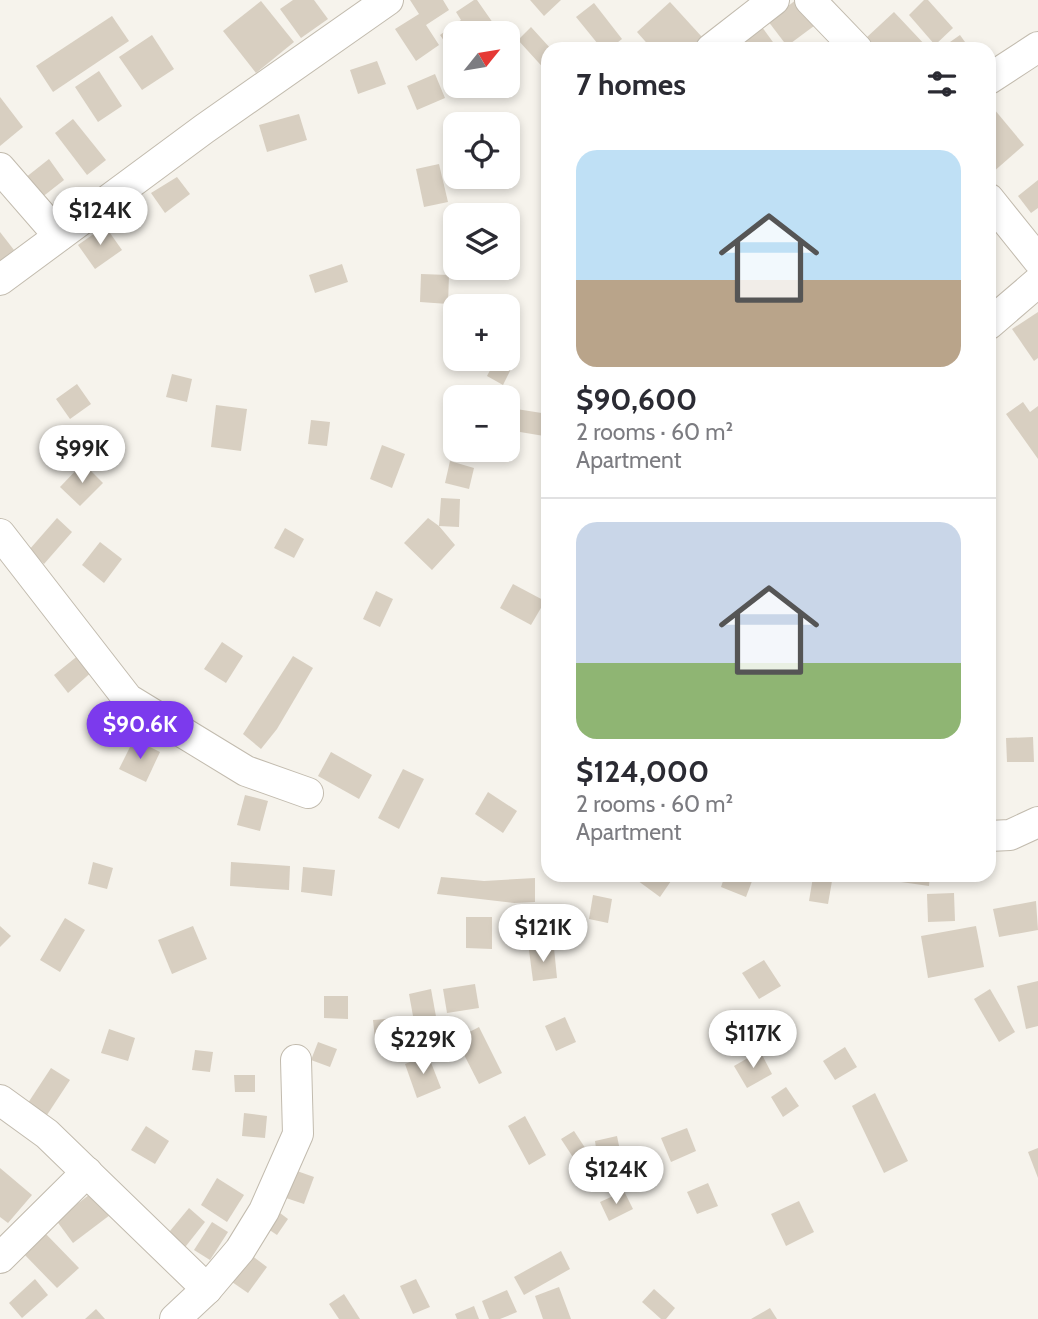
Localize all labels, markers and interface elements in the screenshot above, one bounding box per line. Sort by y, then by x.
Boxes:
north arrow [443,21,520,98]
map controls [443,21,520,462]
icon: filters [923,65,961,103]
text: 7 homes [576,66,686,103]
button: locate [443,112,520,189]
pin: $124K [51,188,149,247]
icon: home [706,195,832,321]
text: $124K [69,196,131,224]
button: layers [443,203,520,280]
button: + [443,294,520,371]
text: $90,600 [576,381,697,418]
button: − [443,385,520,462]
text: 2 rooms · 60 m² [576,418,733,446]
pin: $99K [41,426,123,485]
text: $99K [55,434,109,462]
text: Apartment [576,446,681,474]
icon: home [706,567,832,693]
pin: $90.6K [83,702,197,761]
text: $90.6K [103,710,177,738]
text: $124,000 [576,753,709,790]
text: 2 rooms · 60 m² [576,790,733,818]
text: Apartment [576,818,681,846]
pin: $121K [494,904,592,964]
text: $121K [515,913,571,941]
pin: $117K [704,1010,802,1070]
pin: $229K [374,1016,472,1076]
text: $117K [725,1019,781,1047]
text: $229K [390,1025,456,1053]
pin: $124K [567,1146,665,1206]
text: $124K [585,1155,647,1183]

